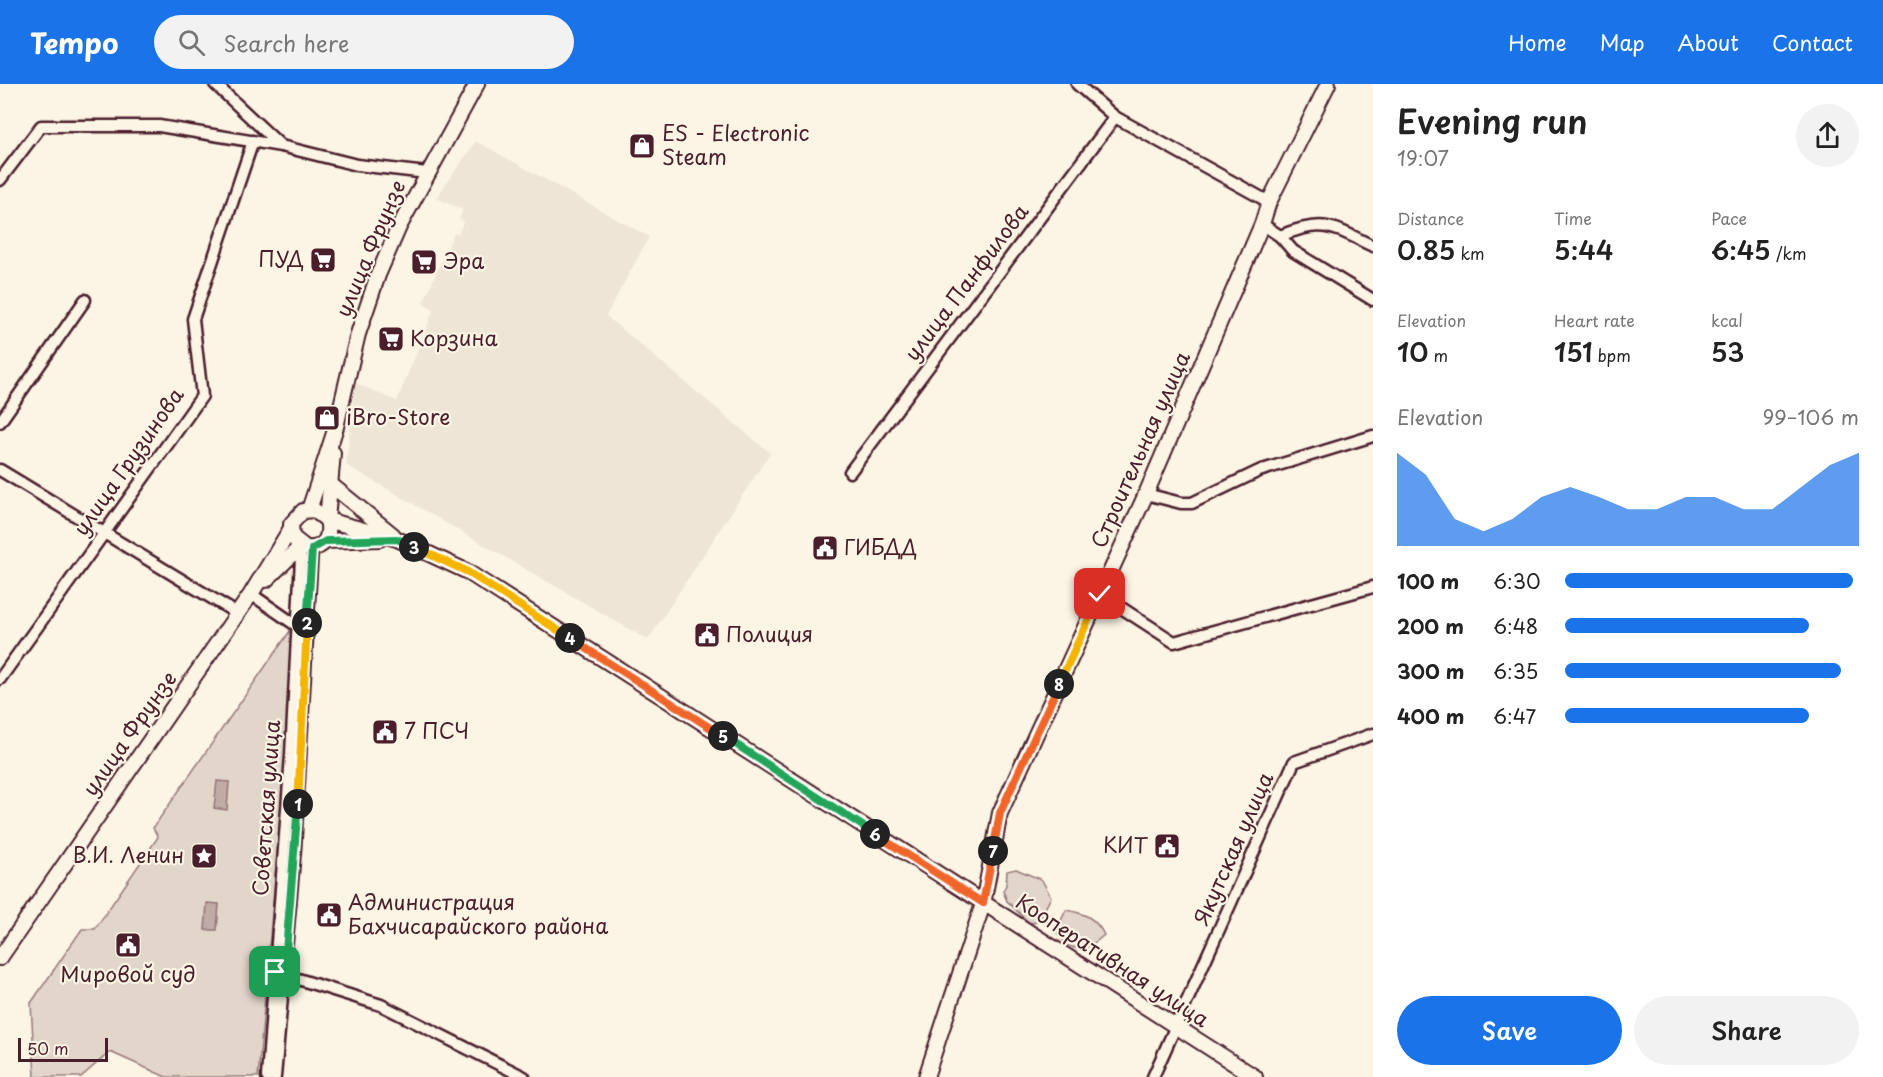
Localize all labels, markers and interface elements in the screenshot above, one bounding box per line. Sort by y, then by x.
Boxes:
search box [154,15,574,69]
text: Tempo [30,21,118,64]
icon: search [175,26,208,59]
text: Search here [223,26,349,59]
text: Home [1508,26,1567,58]
text: Map [1600,26,1645,58]
text: About [1678,26,1739,58]
text: Contact [1772,26,1853,58]
text: Evening run [1397,95,1588,145]
button: share [1796,104,1859,167]
place label: ES - Electronic Steam [662,116,810,172]
shop icon: ES - Electronic Steam [627,131,657,161]
text: 19:07 [1397,143,1449,173]
street label: улица Фрунзе [326,175,412,322]
street label: улица Панфилова [896,197,1035,367]
text: Distance [1397,206,1464,230]
text: Time [1554,206,1592,230]
text: Pace [1711,206,1747,230]
text: 0.85 [1397,230,1455,269]
text: 5:44 [1554,230,1613,269]
text: 6:45 [1711,230,1771,269]
text: km [1455,241,1485,265]
text: /km [1771,241,1807,265]
place label: ПУД [258,242,304,274]
place label: Эра [443,244,484,276]
supermarket icon: ПУД [308,245,338,275]
supermarket icon: Эра [409,247,439,277]
text: Elevation [1397,308,1466,332]
text: Heart rate [1554,308,1635,332]
text: kcal [1711,308,1743,332]
place label: Корзина [410,321,498,353]
supermarket icon: Корзина [376,324,406,354]
text: 10 [1397,332,1428,371]
text: 151 [1554,332,1592,371]
text: 53 [1711,332,1744,371]
text: m [1428,343,1448,367]
text: bpm [1592,343,1631,367]
street label: Строительная улица [1081,345,1197,553]
street label: улица Грузинова [64,380,190,541]
place label: iBro-Store [346,400,450,432]
text: Elevation [1397,402,1483,432]
text: 99–106 m [1762,402,1859,432]
shop icon: iBro-Store [312,403,342,433]
place label: ГИБДД [844,530,917,562]
pin: 3 [399,532,429,562]
public building icon: ГИБДД [810,533,840,563]
text: 3 [409,535,419,559]
text: 100 m [1397,566,1459,596]
text: 6:30 [1493,566,1541,596]
pin [1074,568,1125,619]
icon: check [1083,577,1116,610]
pin: 2 [292,608,322,638]
text: 2 [301,611,313,635]
text: 200 m [1397,611,1464,641]
text: 6:48 [1493,611,1538,641]
place label: Полиция [726,617,813,649]
public building icon: Полиция [692,620,722,650]
pin: 4 [555,623,585,653]
text: 4 [565,626,575,650]
text: 300 m [1397,656,1465,686]
text: 6:35 [1493,656,1538,686]
street label: улица Фрунзе [73,664,183,802]
pin: 8 [1044,669,1074,699]
text: 8 [1054,672,1064,696]
text: 400 m [1397,701,1465,731]
text: 6:47 [1493,701,1536,731]
place label: 7 ПСЧ [404,714,469,746]
public building icon: 7 ПСЧ [370,717,400,747]
street label: Советская улица [243,718,287,897]
pin: 5 [708,721,738,751]
text: 5 [718,724,728,748]
street label: Якутская улица [1184,766,1281,930]
pin: 1 [283,789,313,819]
text: 1 [294,792,302,816]
pin: 6 [860,819,890,849]
text: 6 [869,822,881,846]
place label: КИТ [1103,828,1149,860]
public building icon: КИТ [1152,831,1182,861]
pin: 7 [978,836,1008,866]
place label: В.И. Ленин [73,838,184,870]
text: 7 [988,839,998,863]
place icon: В.И. Ленин [189,841,219,871]
place label: Администрация Бахчисарайского района [348,885,608,941]
street label: Кооперативная улица [1010,885,1217,1034]
public building icon: Администрация Бахчисарайского района [314,900,344,930]
public building icon: Мировой суд [113,930,143,960]
pin [249,946,300,997]
icon: arrive [258,955,291,988]
place label: Мировой суд [60,957,196,989]
button: Save [1397,996,1622,1065]
button: Share [1634,996,1859,1065]
scale bar [18,1035,108,1062]
text: 50 m [27,1036,68,1060]

